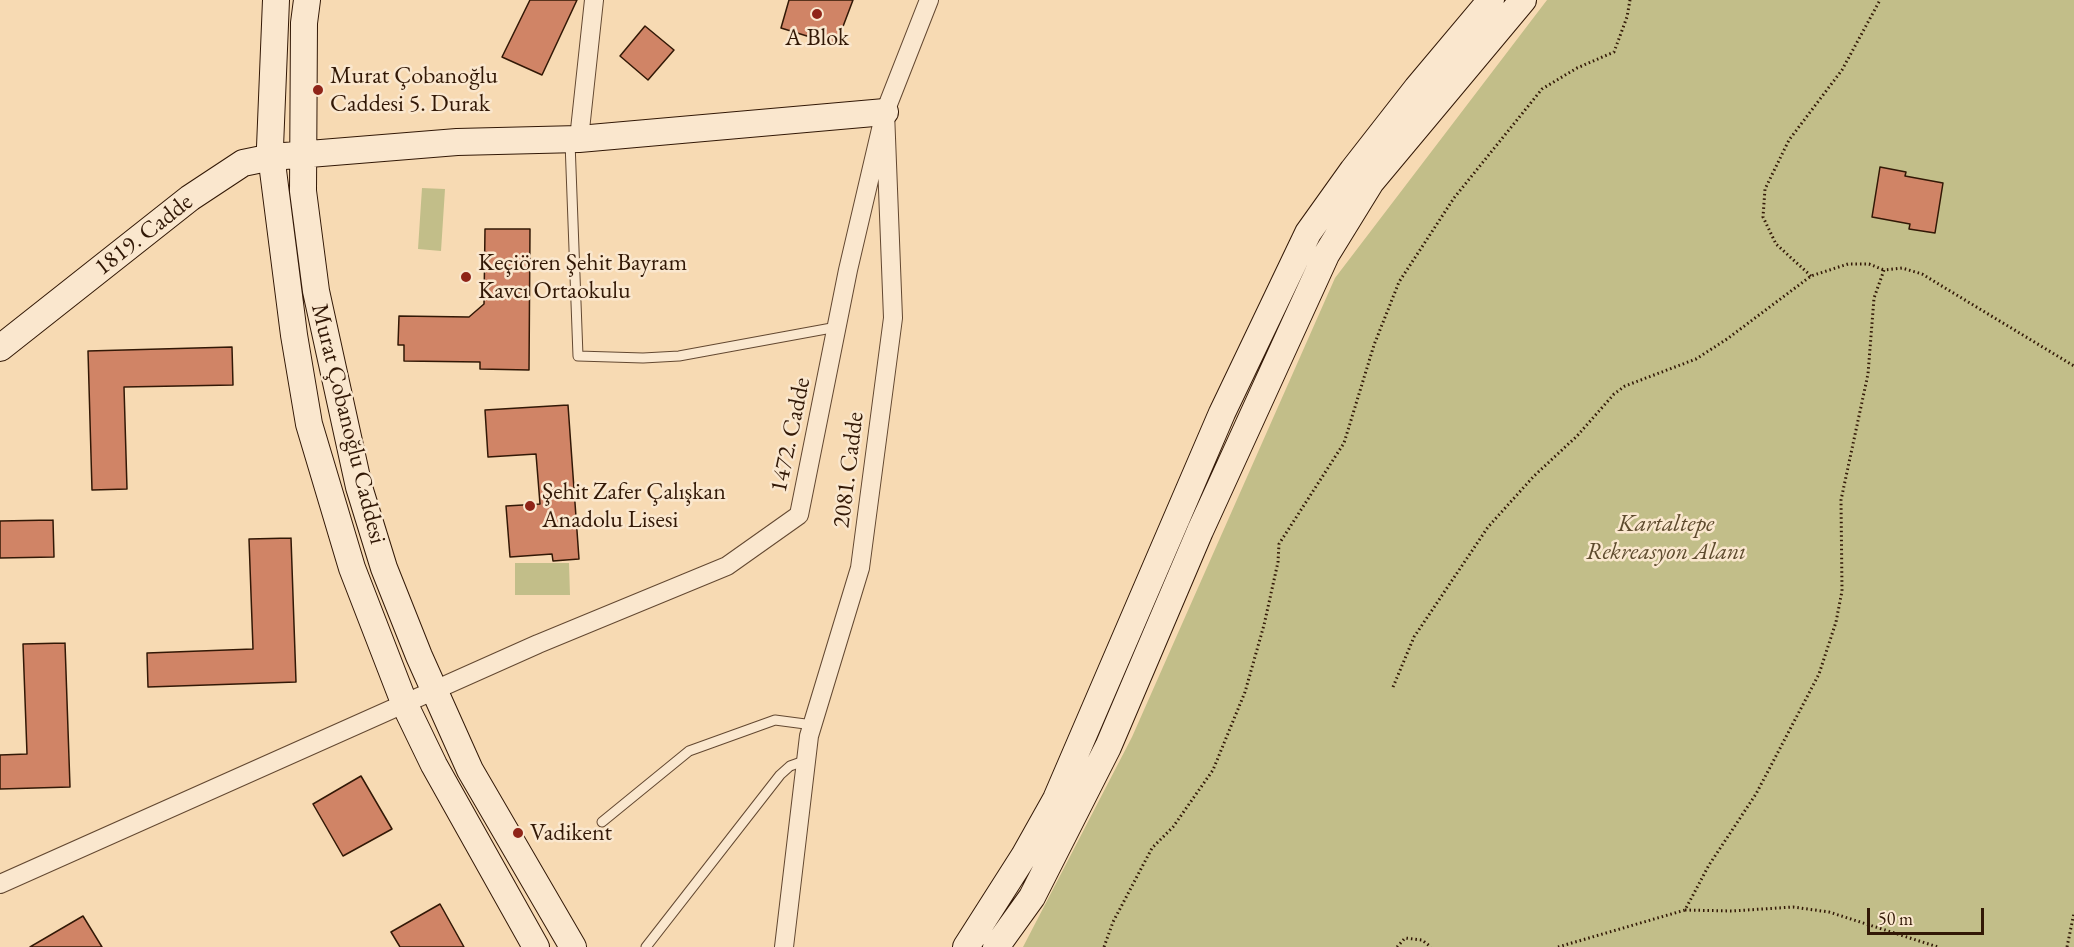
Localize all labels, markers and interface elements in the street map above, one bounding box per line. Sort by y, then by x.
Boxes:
marker: A Blok [810,7,824,21]
place label: A Blok [785,24,849,52]
place label: Murat Çobanoğlu Caddesi 5. Durak [330,62,498,118]
marker: Murat Çobanoğlu Caddesi 5. Durak [311,83,325,97]
street label: 1819. Cadde [89,188,199,282]
place label: Keçiören Şehit Bayram Kavcı Ortaokulu [478,249,687,305]
marker: Keçiören Şehit Bayram Kavcı Ortaokulu [459,270,473,284]
street label: Murat Çobanoğlu Caddesi [304,301,392,547]
street label: 1472. Cadde [765,375,817,495]
street label: 2081. Cadde [828,410,870,530]
place label: Şehit Zafer Çalışkan Anadolu Lisesi [542,478,726,534]
marker: Şehit Zafer Çalışkan Anadolu Lisesi [523,499,537,513]
park label: Kartaltepe Rekreasyon Alanı [1586,510,1746,566]
place label: Vadikent [530,819,612,847]
marker: Vadikent [511,826,525,840]
scale bar [1870,896,1987,934]
text: 50 m [1878,907,1913,930]

